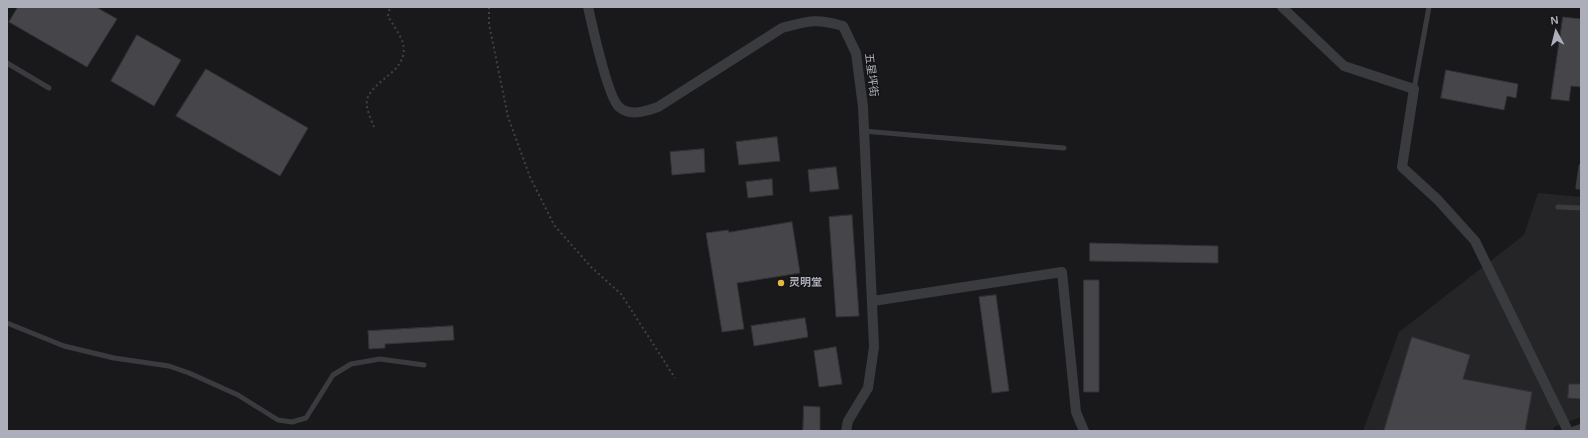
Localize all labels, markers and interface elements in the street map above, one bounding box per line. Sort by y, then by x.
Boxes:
north arrow [1536,12,1576,52]
text: N [1550,14,1559,27]
street label: 五星坪街 [862,52,880,98]
place label: 灵明堂 [789,276,822,290]
marker: 灵明堂 [776,278,786,288]

